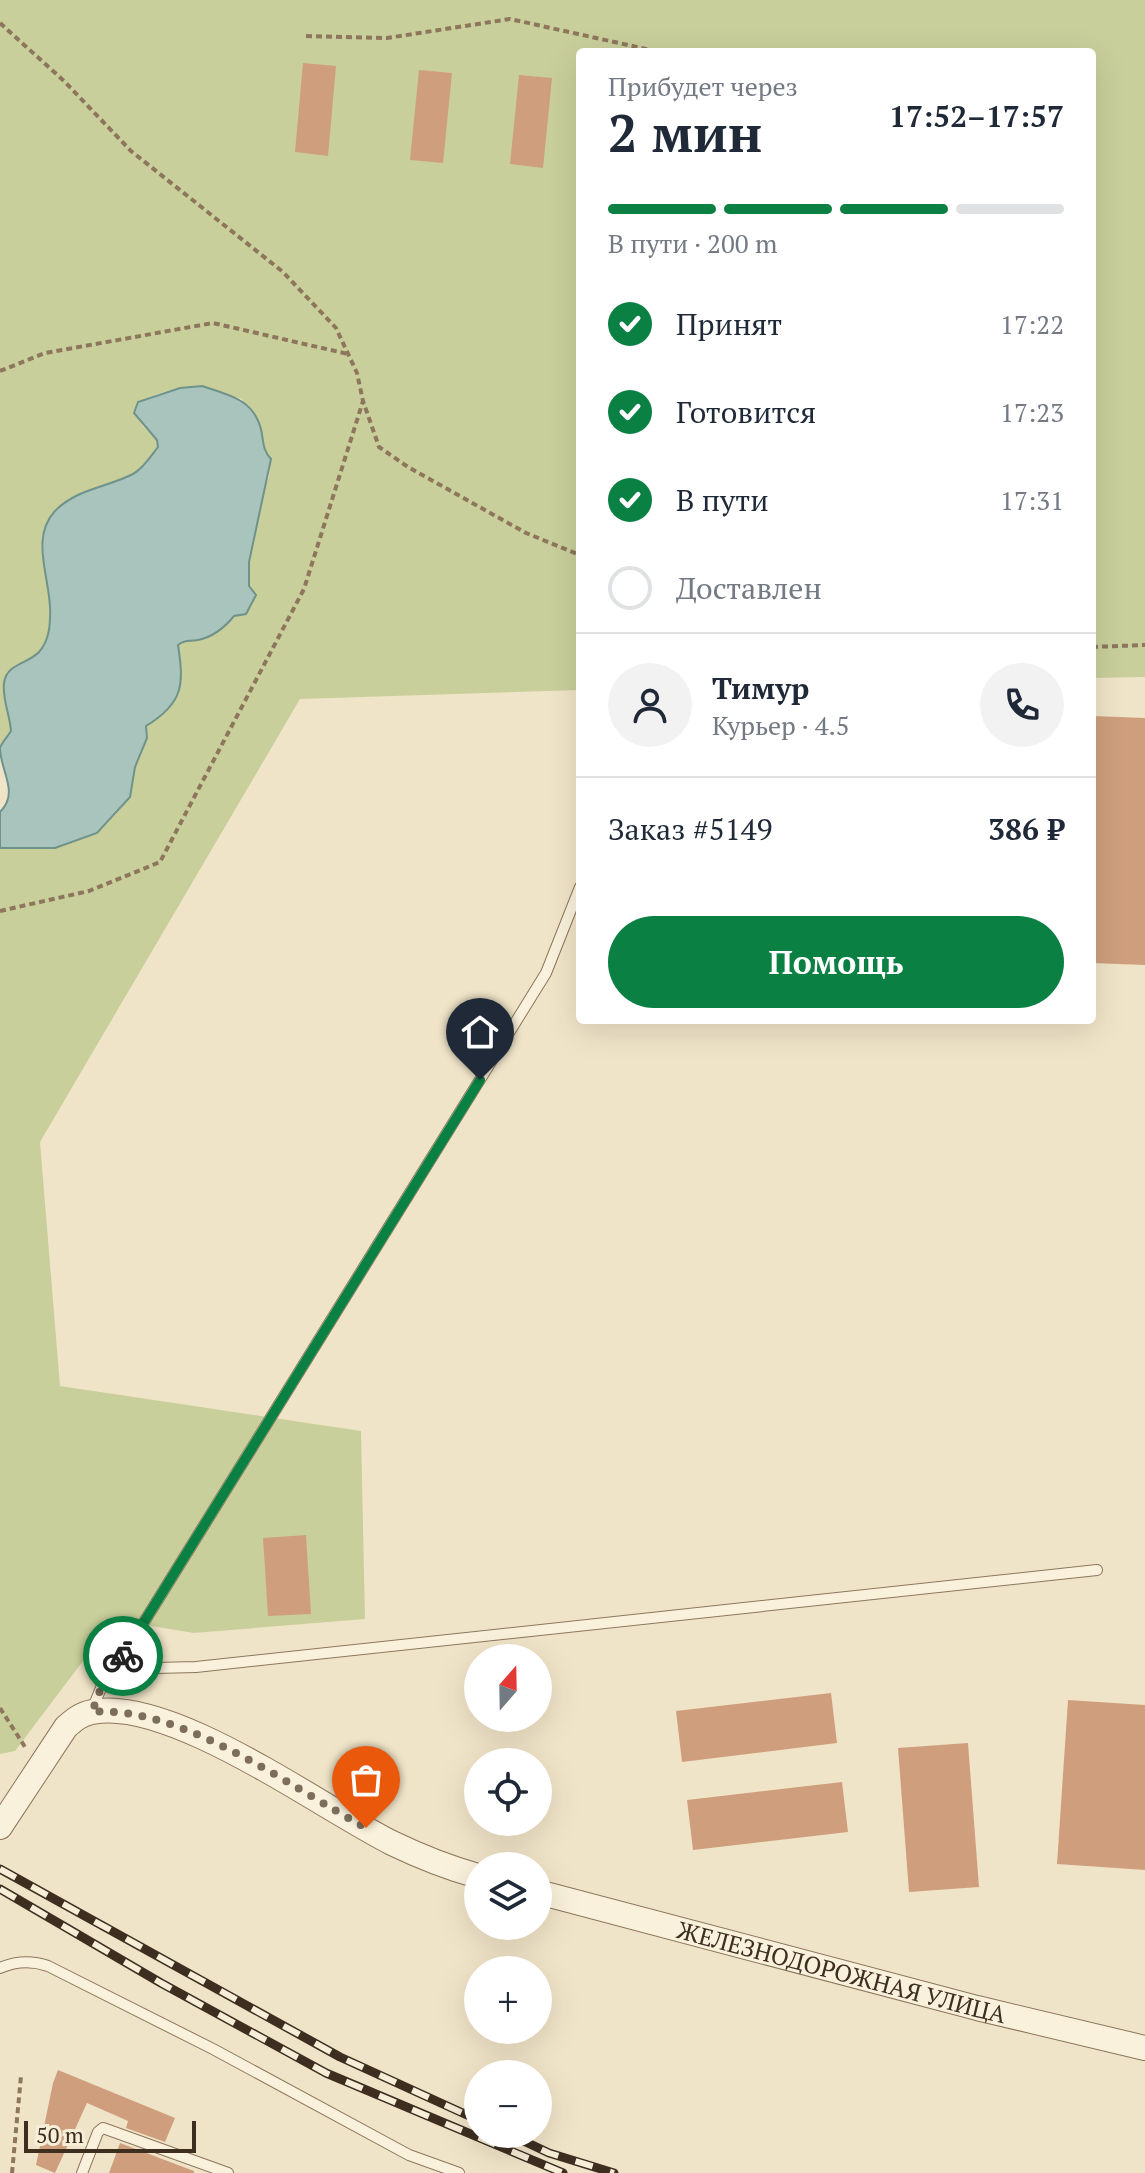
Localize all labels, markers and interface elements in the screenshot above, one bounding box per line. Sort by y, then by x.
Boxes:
text: Прибудет через [608,69,798,103]
text: 17:52–17:57 [889,96,1064,136]
text: 2 мин [608,98,762,167]
text: В пути · 200 m [608,226,777,260]
icon: check [608,302,652,346]
text: Принят [676,304,782,344]
text: 17:22 [1000,307,1064,341]
icon: check [608,390,652,434]
text: Готовится [676,392,816,432]
text: 17:23 [1000,395,1064,429]
icon: check [608,478,652,522]
text: В пути [676,480,769,520]
text: 17:31 [1000,483,1064,517]
text: Доставлен [676,568,822,608]
button: person [608,663,692,747]
button: phone [980,663,1064,747]
text: Тимур [712,668,809,708]
text: Курьер · 4.5 [712,708,850,742]
text: Заказ #5149 [608,809,773,849]
text: 386 ₽ [988,809,1064,849]
button: Помощь [608,916,1064,1008]
pin [446,998,514,1080]
icon: home [458,1010,502,1054]
courier [83,1616,163,1696]
icon: bike [101,1634,145,1678]
north arrow [464,1644,552,1732]
map controls [464,1644,552,2148]
pin [332,1746,400,1828]
button: locate [464,1748,552,1836]
icon: bag [344,1758,388,1802]
button: layers [464,1852,552,1940]
street label: ЖЕЛЕЗНОДОРОЖНАЯ УЛИЦА [674,1913,1010,2031]
button: + [464,1956,552,2044]
button: − [464,2060,552,2148]
scale bar [24,2117,196,2153]
text: 50 m [36,2120,84,2149]

